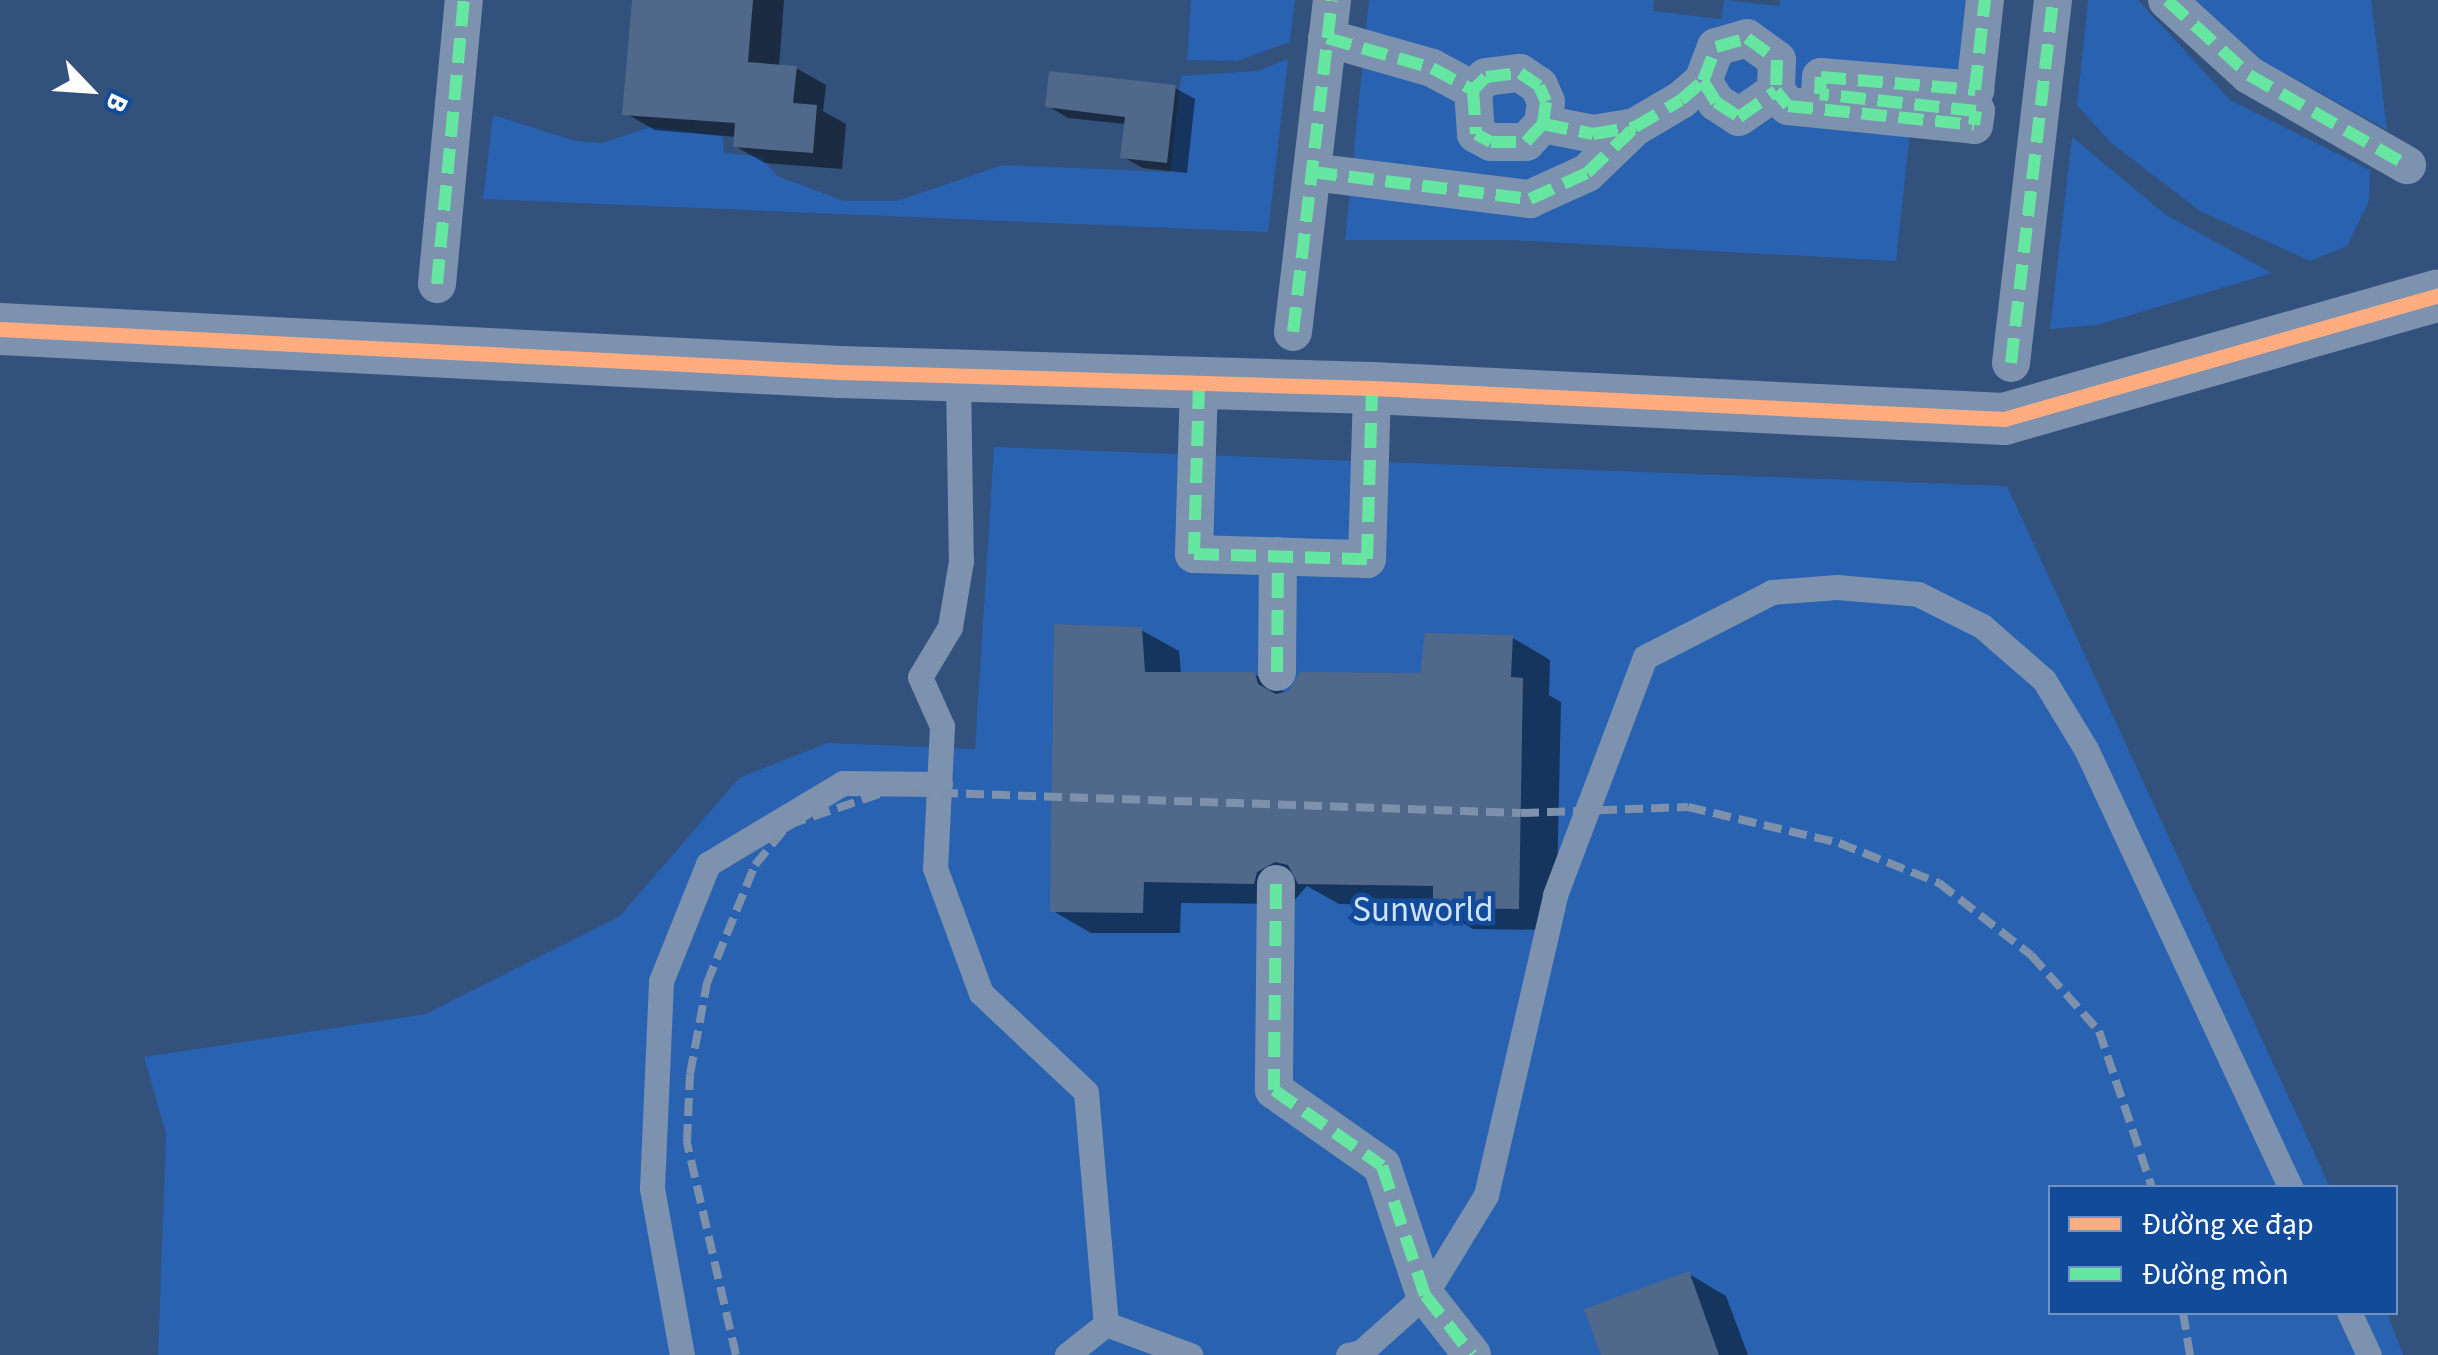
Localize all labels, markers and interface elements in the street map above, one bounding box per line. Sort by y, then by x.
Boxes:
north arrow [40,40,140,140]
text: B [95,87,139,119]
park label: Sunworld [1352,889,1494,931]
legend [2048,1185,2398,1315]
text: Đường xe đạp [2142,1203,2314,1246]
text: Đường mòn [2142,1253,2289,1296]

